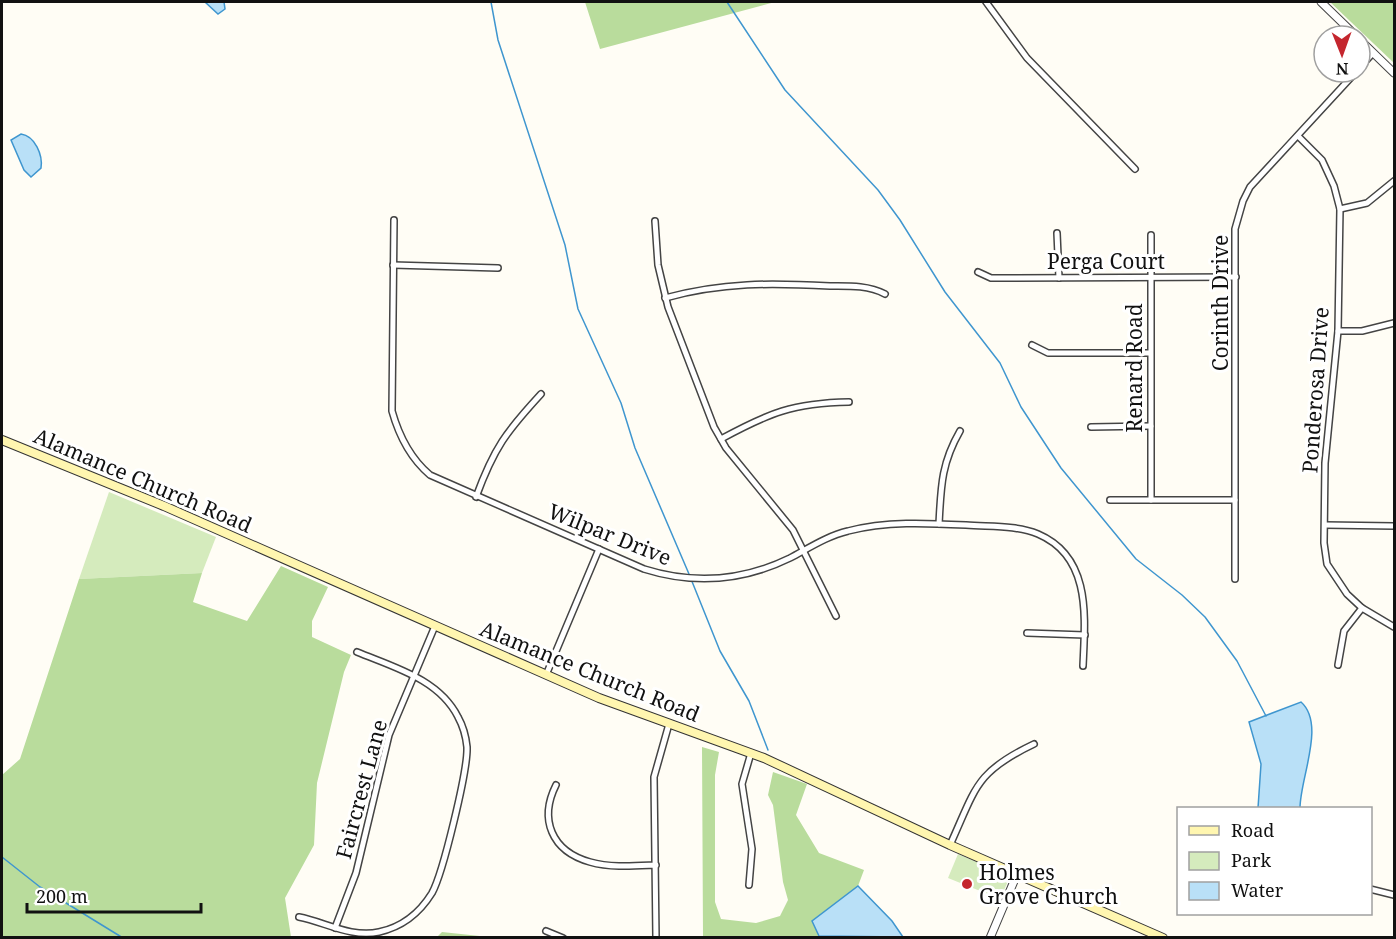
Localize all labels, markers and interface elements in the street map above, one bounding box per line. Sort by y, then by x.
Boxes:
north arrow [1312,24,1372,84]
text: N [1335,58,1349,80]
street label: Corinth Drive [1206,235,1234,371]
street label: Perga Court [1047,247,1165,275]
street label: Renard Road [1120,303,1148,433]
street label: Ponderosa Drive [1295,306,1335,474]
street label: Alamance Church Road [30,421,257,539]
street label: Wilpar Drive [544,497,676,571]
street label: Alamance Church Road [476,614,704,728]
street label: Faircrest Lane [329,716,393,862]
legend [1177,807,1372,915]
text: Road [1231,818,1274,842]
text: Park [1231,848,1271,872]
place label: Holmes Grove Church [979,858,1118,910]
scale bar [27,876,201,914]
marker: Holmes Grove Church [960,877,974,891]
text: Water [1231,878,1284,902]
text: 200 m [36,884,88,908]

